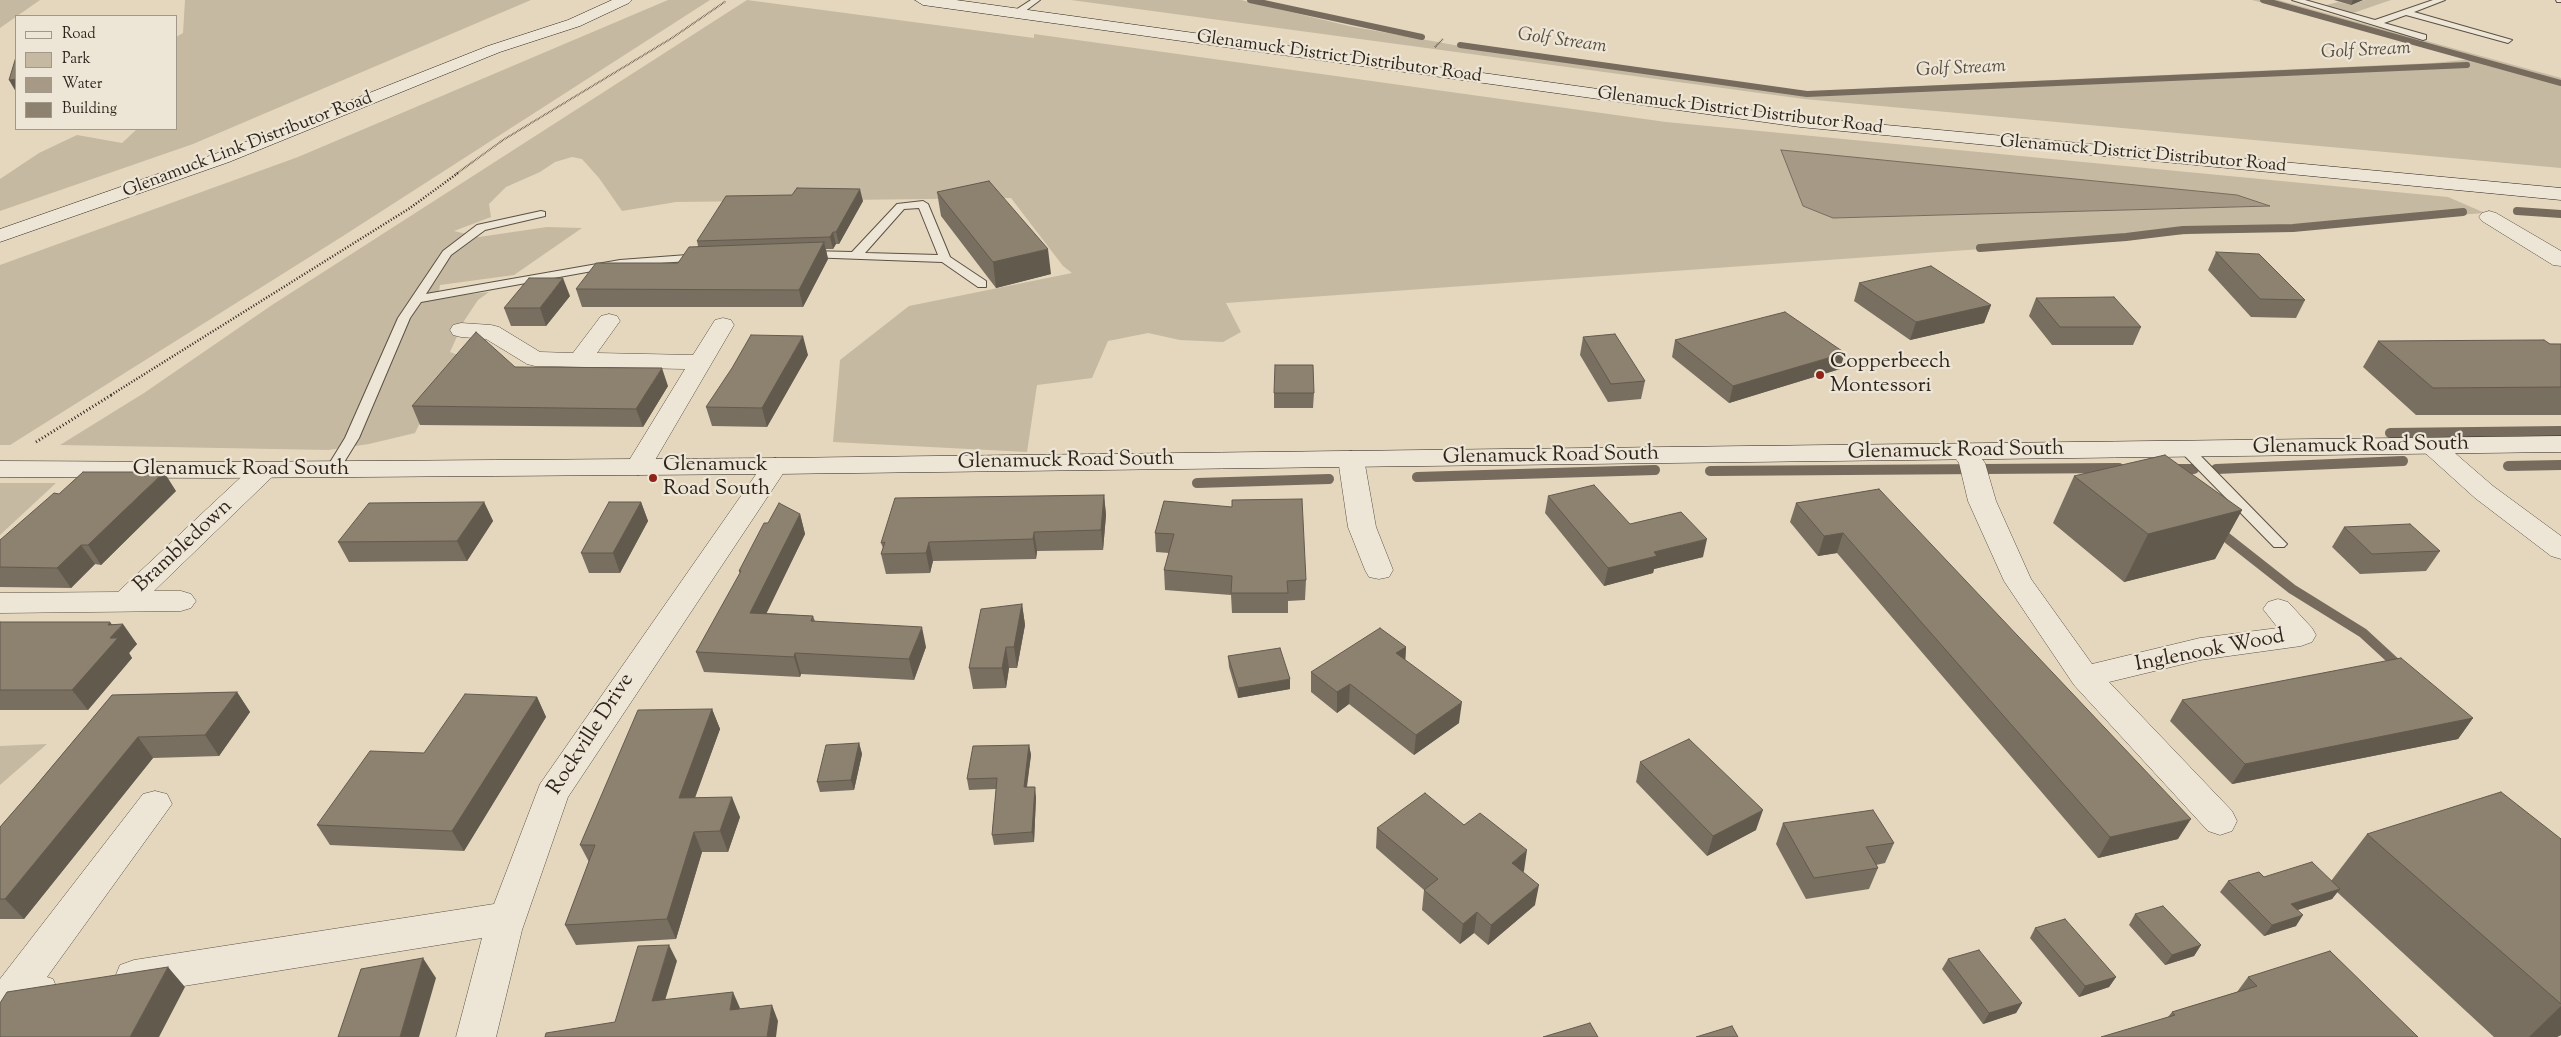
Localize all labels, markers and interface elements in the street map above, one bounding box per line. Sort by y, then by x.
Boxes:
legend [15,15,178,130]
text: Road [62,24,96,45]
water label: Golf Stream [1516,24,1608,60]
street label: Glenamuck District Distributor Road [1195,27,1483,89]
water label: Golf Stream [2320,38,2412,66]
text: Park [62,49,91,70]
water label: Golf Stream [1915,56,2007,84]
text: Water [62,74,102,95]
street label: Glenamuck District Distributor Road [1596,84,1884,140]
street label: Glenamuck Link Distributor Road [120,88,376,204]
text: Building [62,99,117,120]
street label: Glenamuck District Distributor Road [1999,132,2287,178]
place label: Copperbeech Montessori [1830,350,1951,400]
marker: Copperbeech Montessori [1814,369,1826,381]
street label: Glenamuck Road South [2253,433,2469,461]
street label: Glenamuck Road South [1848,438,2064,466]
street label: Glenamuck Road South [1443,443,1659,471]
street label: Glenamuck Road South [958,448,1174,476]
place label: Glenamuck Road South [663,453,770,503]
street label: Glenamuck Road South [133,457,349,483]
marker: Glenamuck Road South [647,472,659,484]
street label: Brambledown [130,495,238,599]
street label: Inglenook Wood [2133,625,2287,679]
street label: Rockville Drive [543,670,641,800]

